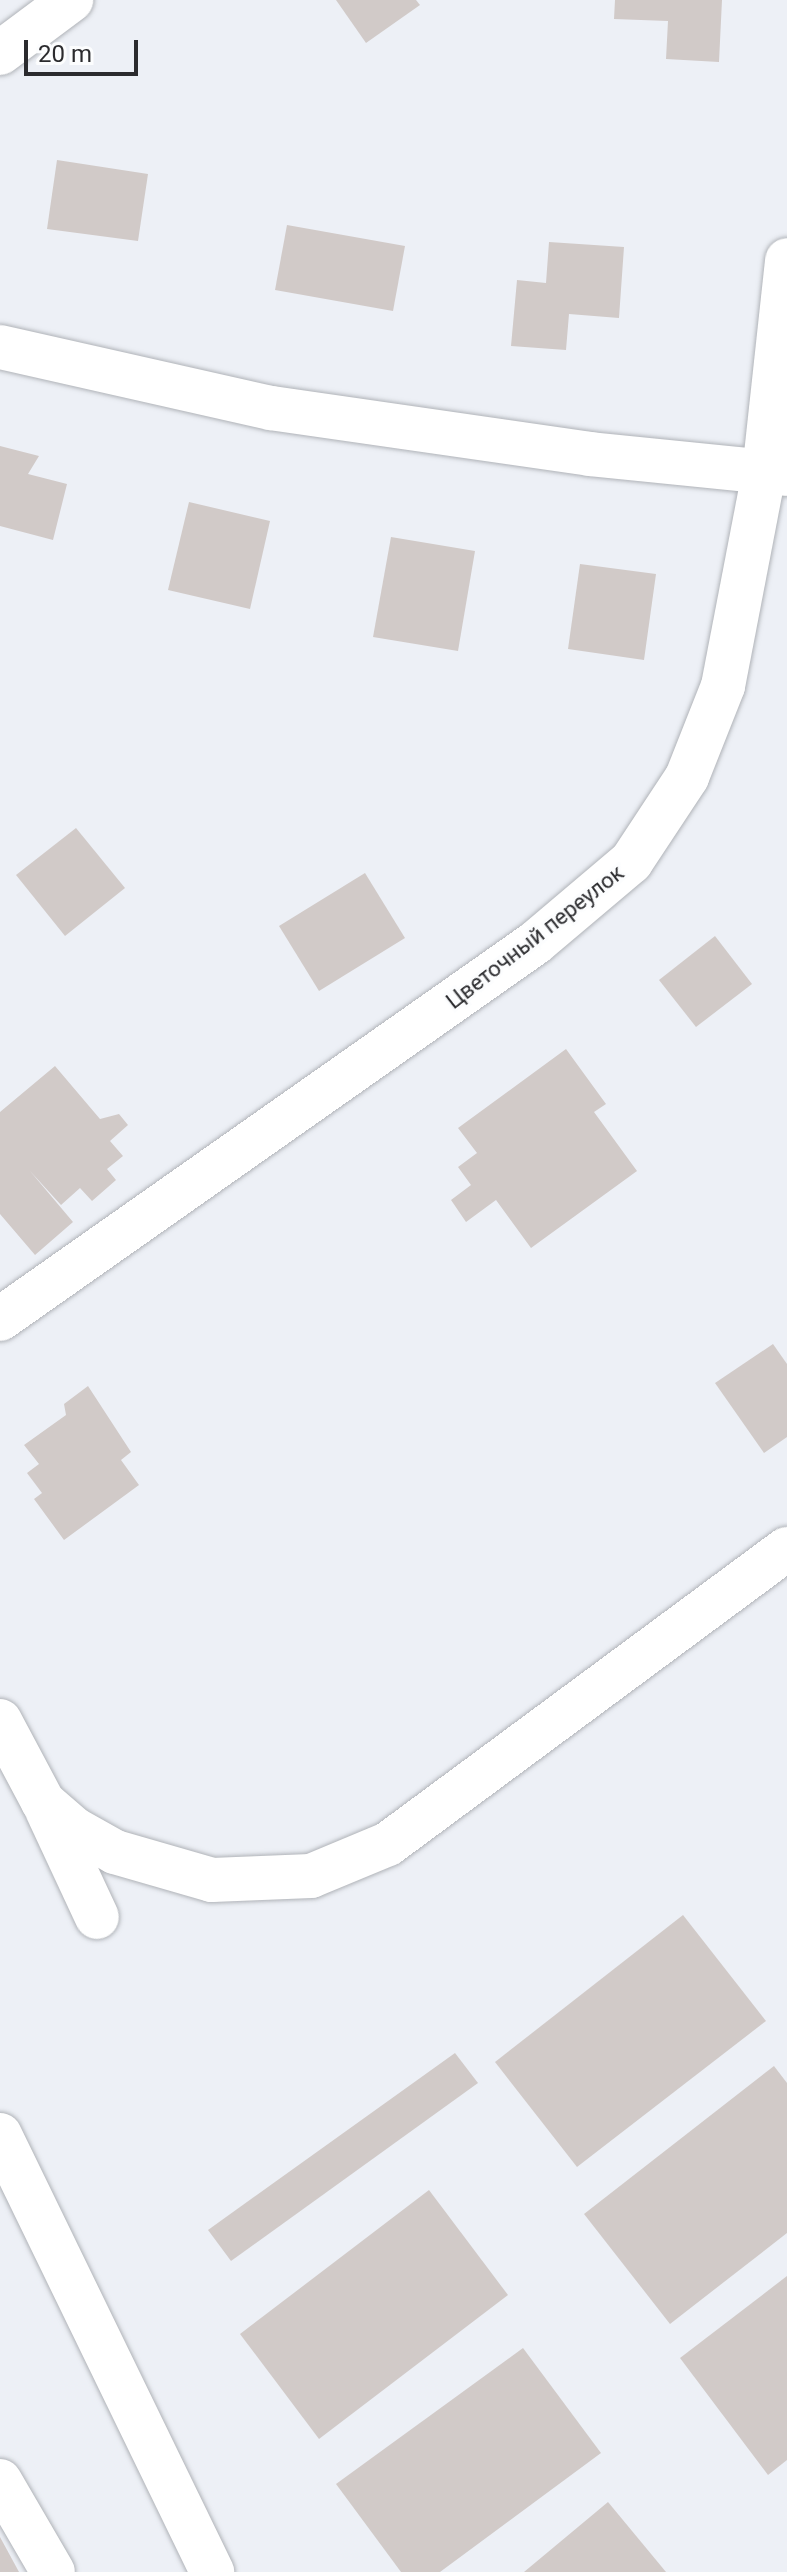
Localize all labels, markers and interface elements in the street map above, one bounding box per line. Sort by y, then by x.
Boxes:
scale bar [28,24,142,74]
text: 20 m [38,40,92,68]
street label: Цветочный переулок [441,859,629,1015]

